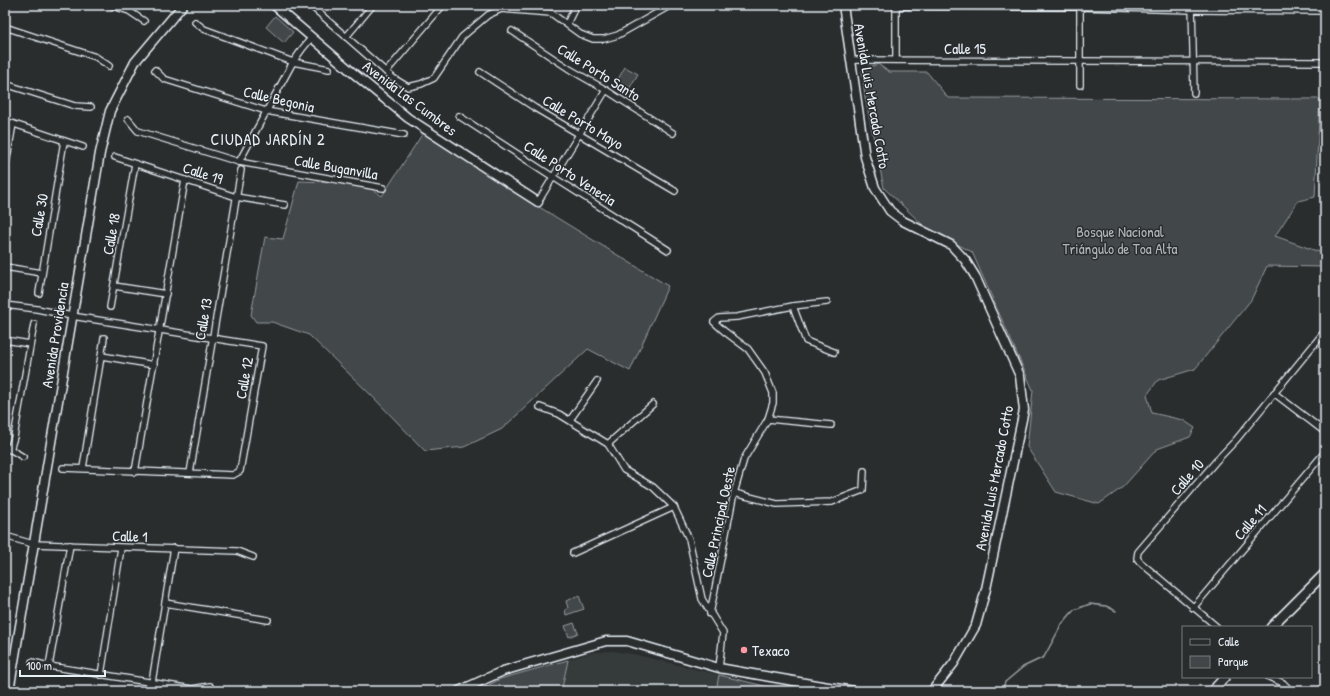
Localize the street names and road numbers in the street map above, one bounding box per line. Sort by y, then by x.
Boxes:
street label: Avenida Luis Mercado Cotto [849,22,895,170]
street label: Calle Porto Santo [553,38,645,106]
street label: Calle 15 [944,38,987,59]
street label: Avenida Las Cumbres [358,55,462,141]
street label: Calle Begonia [241,81,317,117]
street label: Calle Porto Mayo [539,90,627,154]
street label: Calle Porto Venecia [520,135,620,211]
street label: Calle Buganvilla [292,149,380,185]
street label: Calle 19 [180,157,226,189]
street label: Calle 30 [25,192,53,238]
street label: Calle 18 [97,212,125,256]
street label: Avenida Providencia [36,281,74,389]
street label: Calle 13 [189,296,217,342]
street label: Calle 12 [230,355,258,401]
street label: Avenida Luis Mercado Cotto [970,404,1018,552]
street label: Calle 10 [1165,454,1209,500]
street label: Calle Principal Oeste [696,464,740,580]
street label: Calle 11 [1229,500,1271,544]
street label: Calle 1 [112,525,148,547]

